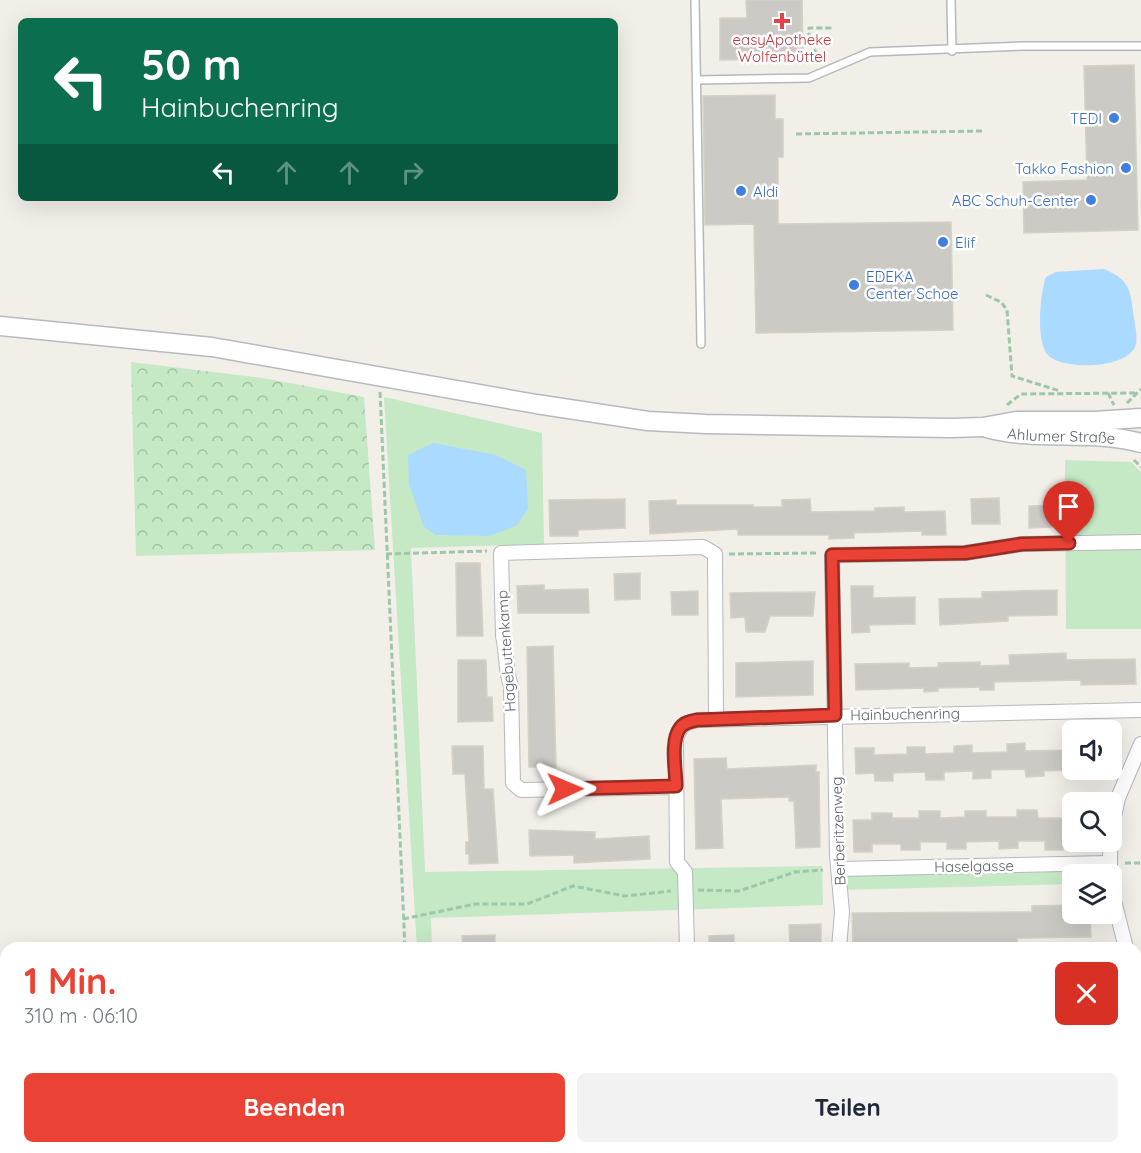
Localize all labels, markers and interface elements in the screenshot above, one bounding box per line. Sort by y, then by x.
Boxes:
marker: easyApotheke Wolfenbüttel [775,14,789,28]
place label: easyApotheke Wolfenbüttel [733,30,831,66]
text: 50 m [141,38,241,91]
icon: left [42,42,120,120]
text: Hainbuchenring [141,90,339,124]
place label: TEDI [1070,109,1102,128]
marker: TEDI [1107,111,1121,125]
icon: left [207,156,240,189]
icon: ahead [270,156,303,189]
icon: ahead [333,156,366,189]
icon: right [396,156,429,189]
place label: Takko Fashion [1015,159,1114,178]
marker: Takko Fashion [1119,161,1133,175]
place label: Aldi [753,182,778,201]
marker: Aldi [734,184,748,198]
place label: ABC Schuh-Center [952,191,1079,210]
marker: ABC Schuh-Center [1084,193,1098,207]
place label: Elif [955,233,976,252]
marker: Elif [936,235,950,249]
place label: EDEKA Center Schoe [866,267,959,303]
marker: EDEKA Center Schoe [847,278,861,292]
street label: Ahlumer Straße [1006,423,1116,447]
pin [1043,481,1094,543]
icon: arrive [1052,490,1085,523]
street label: Hagebuttenkamp [492,589,520,713]
street label: Hainbuchenring [850,704,960,724]
map controls [1062,720,1122,924]
button: sound [1062,720,1122,780]
position arrow [533,757,597,821]
street label: Berberitzenweg [827,776,849,886]
button: search [1062,792,1122,852]
street label: Haselgasse [934,856,1014,876]
button: layers [1062,864,1122,924]
text: 1 Min. [24,958,116,1003]
button: close [1055,962,1118,1025]
text: 310 m · 06:10 [24,1003,138,1028]
button: Beenden [24,1073,565,1142]
button: Teilen [577,1073,1118,1142]

